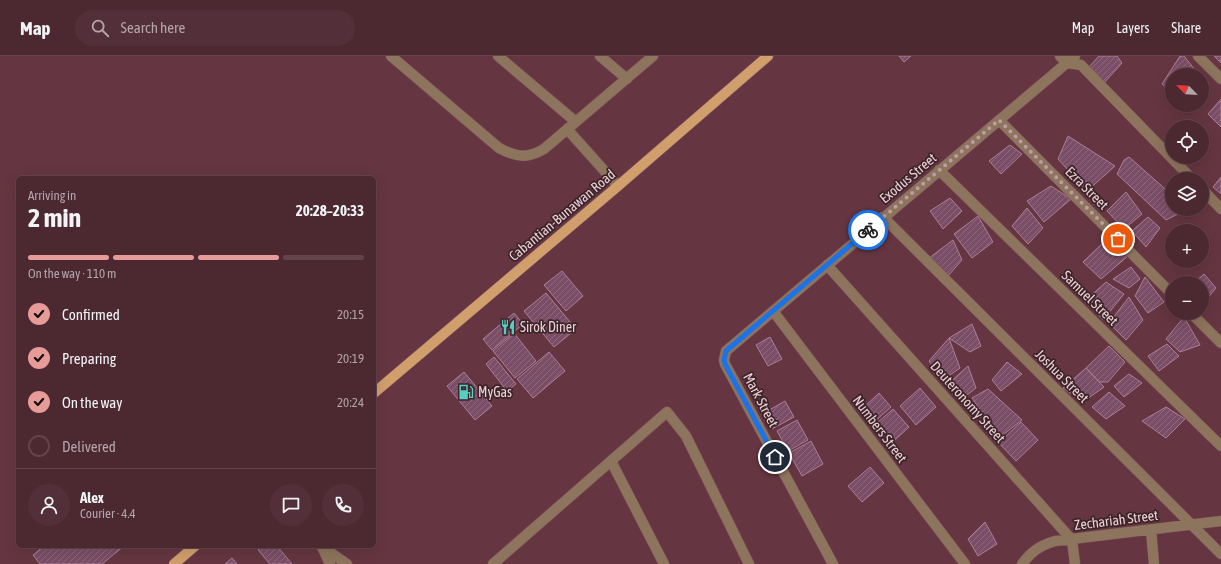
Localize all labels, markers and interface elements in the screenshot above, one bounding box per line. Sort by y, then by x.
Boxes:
search box [75,10,355,46]
text: Map [20,17,51,39]
icon: search [89,17,111,39]
text: Search here [121,19,185,36]
text: Map [1072,20,1094,36]
text: Layers [1116,20,1149,36]
text: Share [1171,20,1201,36]
north arrow [1165,68,1209,112]
map controls [1165,68,1209,320]
button: locate [1165,120,1209,164]
street label: Exodus Street [876,150,940,206]
street label: Ezra Street [1062,163,1112,213]
street label: Cabantian-Bunawan Road [506,166,618,264]
button: layers [1165,172,1209,216]
text: Arriving in [28,188,76,203]
text: 20:28–20:33 [296,202,364,219]
text: 2 min [28,203,81,233]
courier [848,210,888,250]
icon: bike [857,219,879,241]
pin [1101,222,1135,256]
button: + [1165,224,1209,268]
icon: bag [1107,228,1129,250]
text: On the way · 110 m [28,266,116,281]
street label: Samuel Street [1059,267,1121,329]
button: − [1165,276,1209,320]
icon: check [28,303,50,325]
text: Confirmed [62,306,120,323]
text: 20:15 [337,307,364,322]
restaurant icon: Sirok Diner [499,318,517,336]
place label: Sirok Diner [520,319,577,335]
street label: Joshua Street [1032,346,1092,406]
icon: check [28,347,50,369]
text: Preparing [62,350,116,367]
text: 20:19 [337,351,364,366]
street label: Deuteronomy Street [927,358,1009,446]
street label: Mark Street [740,370,782,430]
fuel station icon: MyGas [457,383,475,401]
place label: MyGas [478,384,512,400]
icon: check [28,391,50,413]
street label: Numbers Street [850,392,910,466]
text: On the way [62,394,123,411]
text: 20:24 [337,395,364,410]
text: Delivered [62,438,116,455]
pin [758,440,792,474]
icon: home [764,446,786,468]
button: person [28,484,70,526]
button: chat [270,484,312,526]
button: phone [322,484,364,526]
text: Alex [80,489,104,506]
text: Courier · 4.4 [80,506,136,521]
street label: Zechariah Street [1073,507,1159,533]

